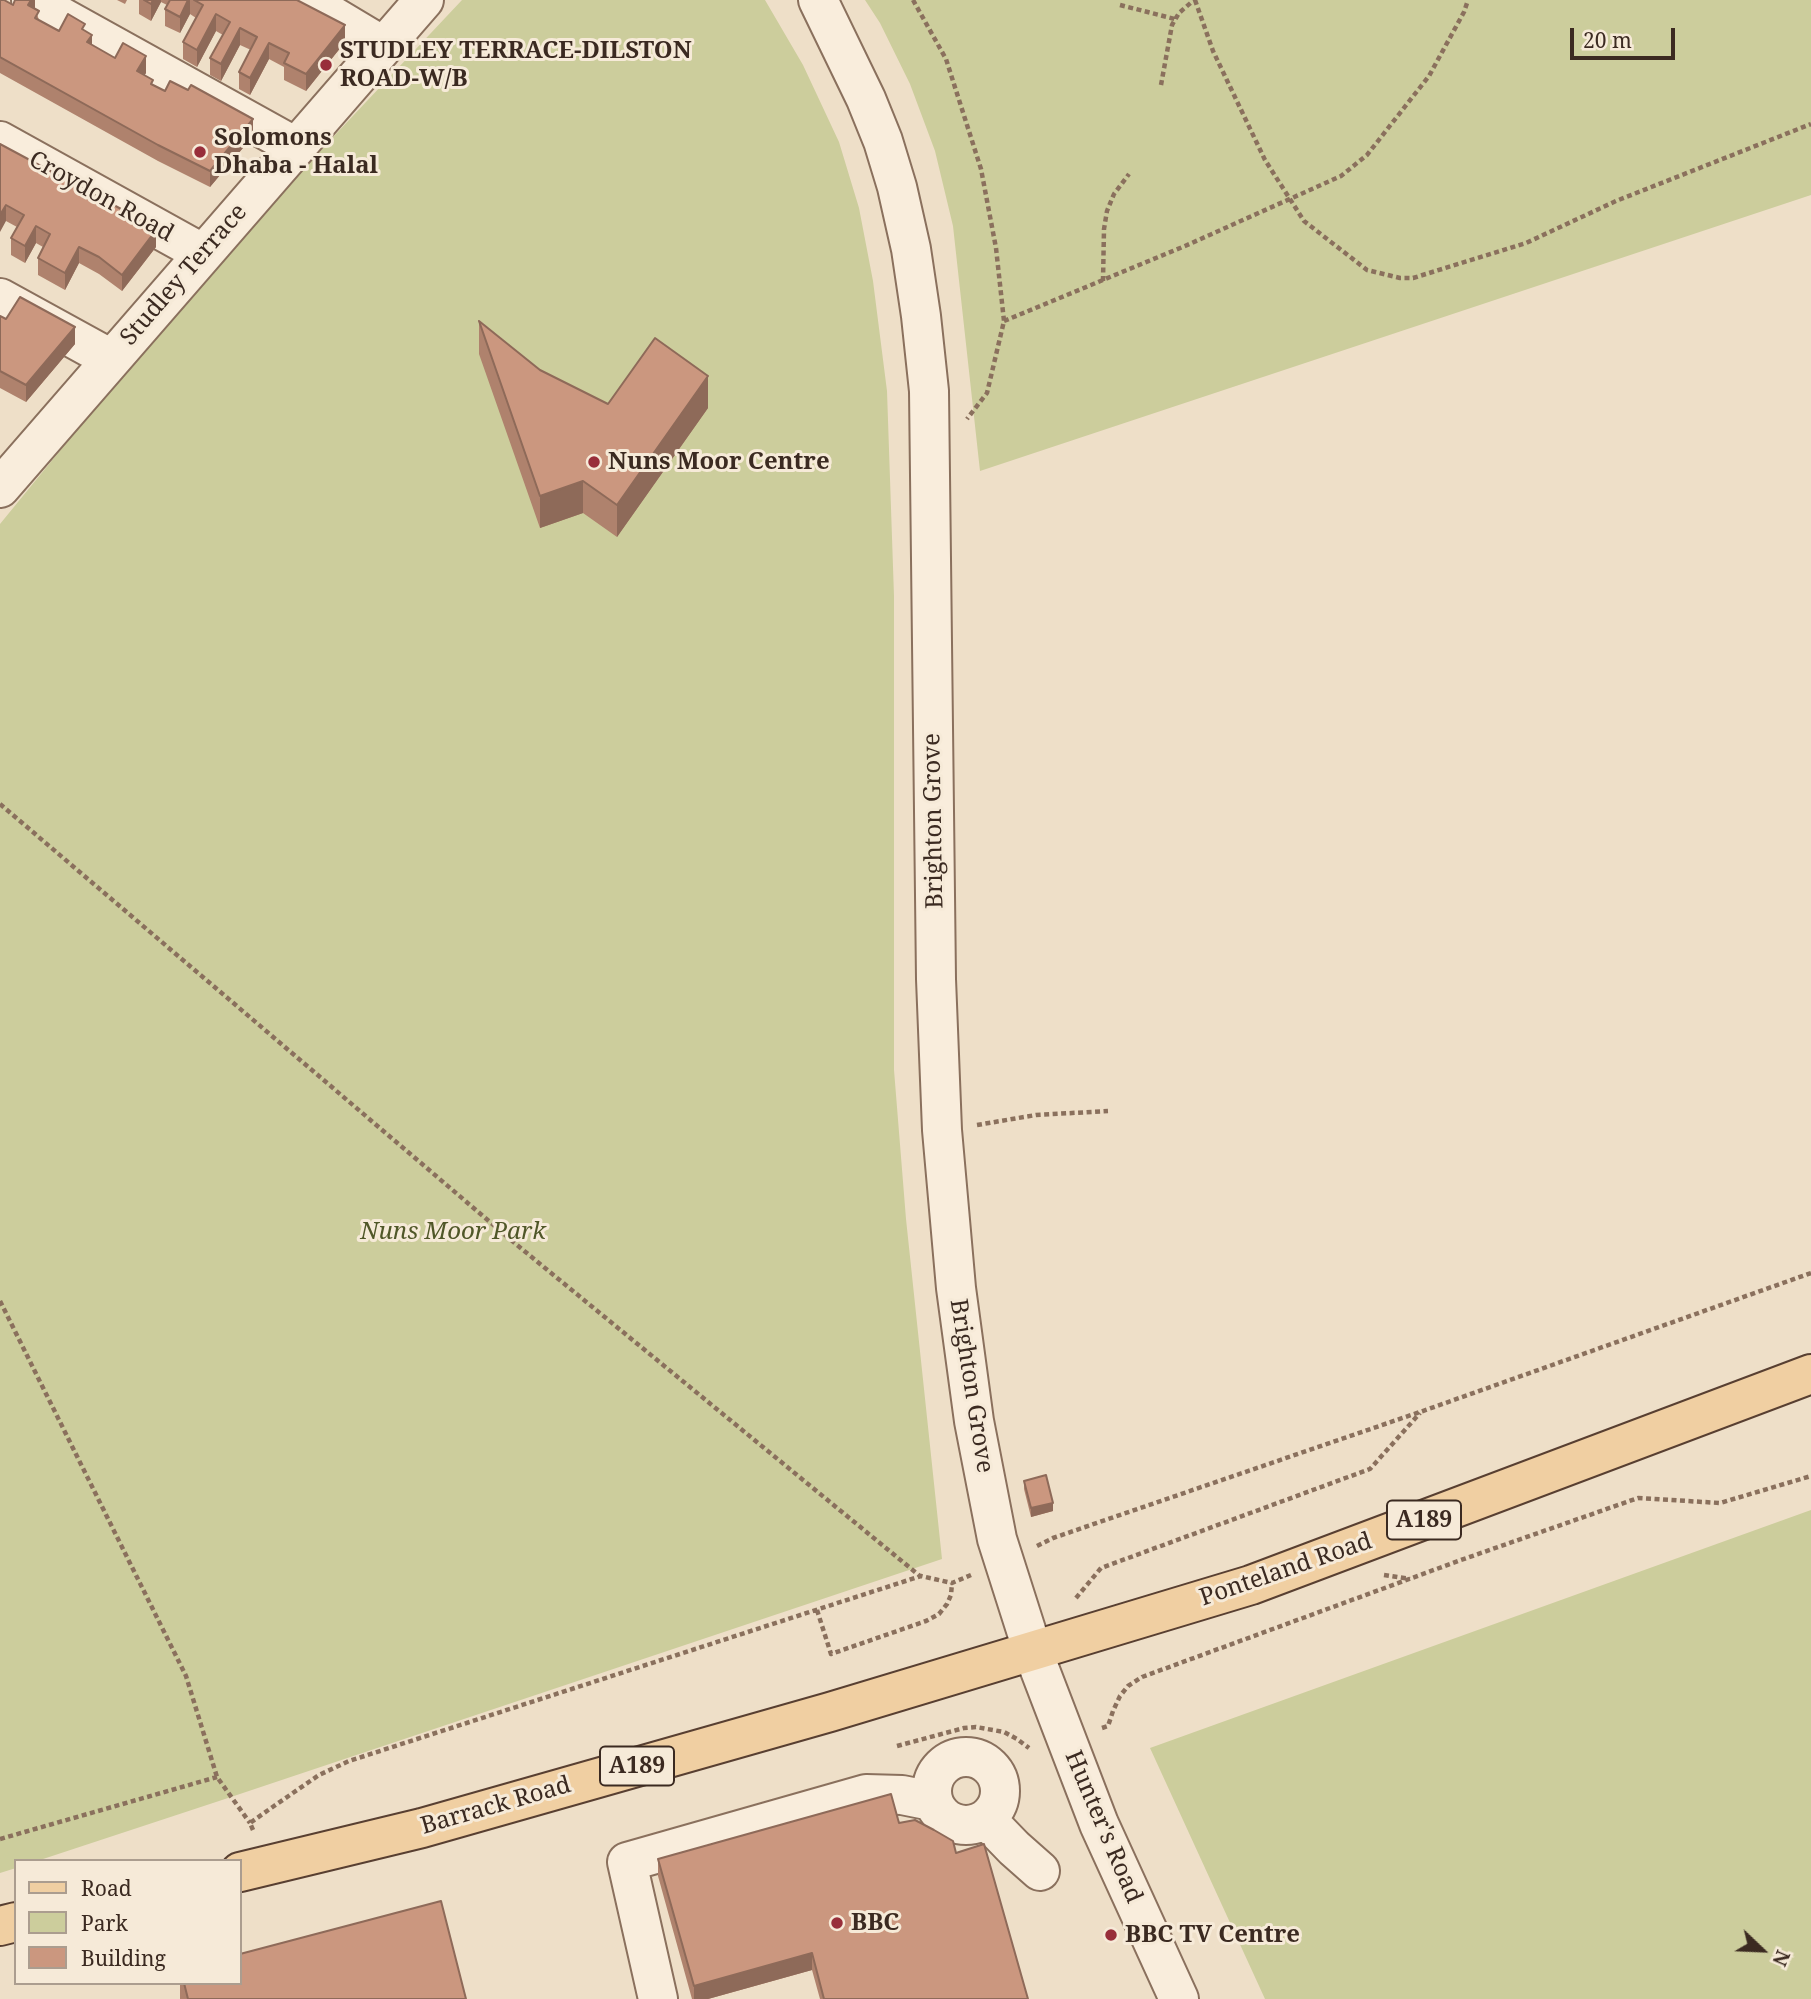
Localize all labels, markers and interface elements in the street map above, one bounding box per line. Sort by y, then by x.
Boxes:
scale bar [1573,14,1678,58]
text: 20 m [1583,26,1632,54]
place label: STUDLEY TERRACE-DILSTON ROAD-W/B [340,37,692,93]
marker: STUDLEY TERRACE-DILSTON ROAD-W/B [318,57,334,73]
place label: Solomons Dhaba - Halal [214,124,378,180]
marker: Solomons Dhaba - Halal [192,144,208,160]
street label: Croydon Road [24,145,178,249]
street label: Studley Terrace [115,198,253,352]
place label: Nuns Moor Centre [608,448,830,476]
marker: Nuns Moor Centre [586,454,602,470]
street label: Brighton Grove [918,733,950,909]
park label: Nuns Moor Park [360,1218,546,1246]
street label: Brighton Grove [943,1297,999,1475]
road number: A189 [1387,1500,1461,1540]
street label: Ponteland Road [1196,1527,1376,1613]
road number: A189 [600,1746,674,1786]
street label: Hunter's Road [1058,1747,1148,1907]
street label: Barrack Road [418,1771,574,1841]
legend [14,1859,242,1985]
text: Road [81,1874,132,1902]
text: Park [81,1909,128,1937]
place label: BBC [851,1909,899,1937]
marker: BBC [829,1915,845,1931]
north arrow [1727,1915,1797,1985]
place label: BBC TV Centre [1125,1921,1300,1949]
marker: BBC TV Centre [1103,1927,1119,1943]
text: Building [81,1944,166,1972]
text: N [1766,1946,1796,1970]

